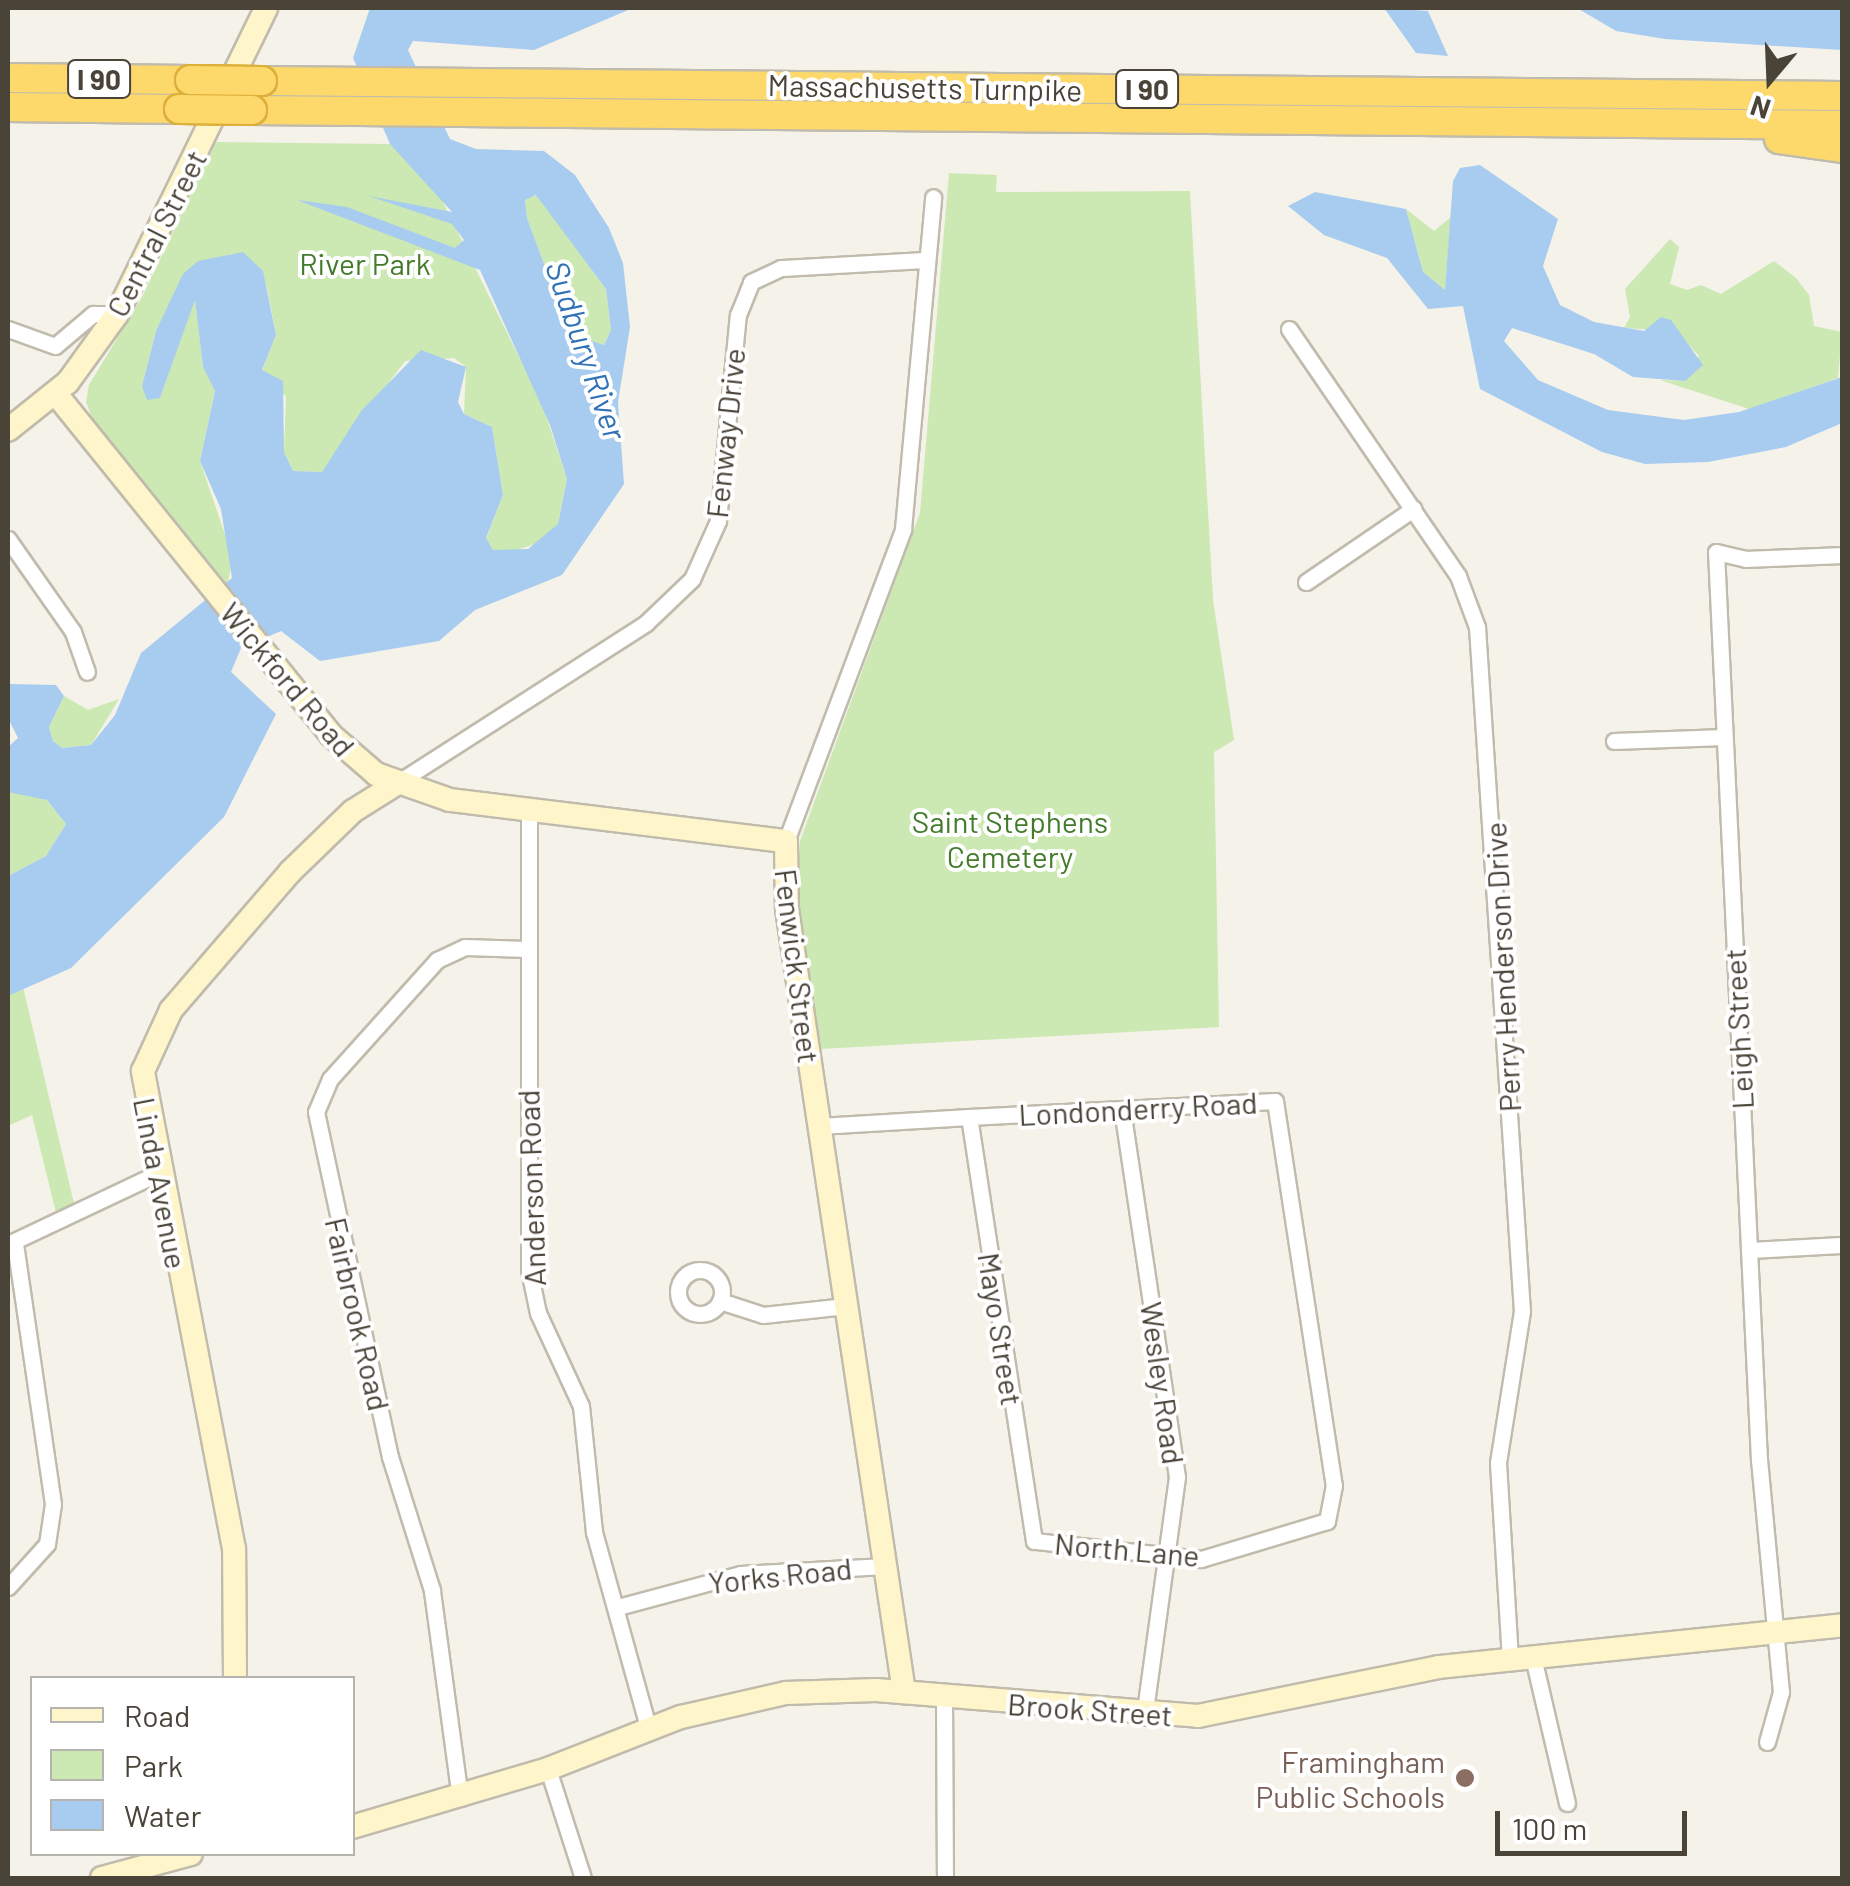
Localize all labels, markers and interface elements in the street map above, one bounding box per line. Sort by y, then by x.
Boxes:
north arrow [1720,30,1820,130]
road number: I 90 [66,56,132,102]
street label: Massachusetts Turnpike [767,66,1083,108]
road number: I 90 [1114,66,1180,112]
text: N [1746,89,1775,127]
street label: Central Street [99,144,213,322]
park label: River Park [299,245,431,281]
water label: Sudbury River [538,255,636,445]
street label: Fenway Drive [698,346,752,520]
street label: Wickford Road [213,595,363,763]
park label: Saint Stephens Cemetery [912,803,1108,874]
street label: Perry Henderson Drive [1476,821,1528,1113]
street label: Fenwick Street [768,867,828,1065]
street label: Leigh Street [1716,948,1760,1110]
street label: Londonderry Road [1018,1084,1258,1132]
street label: Anderson Road [510,1089,552,1287]
street label: Linda Avenue [127,1094,195,1272]
street label: Fairbrook Road [318,1214,398,1414]
street label: Mayo Street [971,1250,1031,1408]
street label: Wesley Road [1134,1299,1192,1467]
street label: North Lane [1053,1525,1201,1573]
street label: Yorks Road [706,1550,854,1600]
legend [30,1676,355,1856]
street label: Brook Street [1006,1685,1174,1733]
text: Road [124,1697,190,1733]
place label: Framingham Public Schools [1256,1743,1445,1814]
text: Park [124,1747,183,1783]
marker: Framingham Public Schools [1454,1767,1476,1789]
scale bar [1500,1791,1692,1853]
text: Water [124,1797,202,1833]
text: 100 m [1512,1810,1587,1846]

